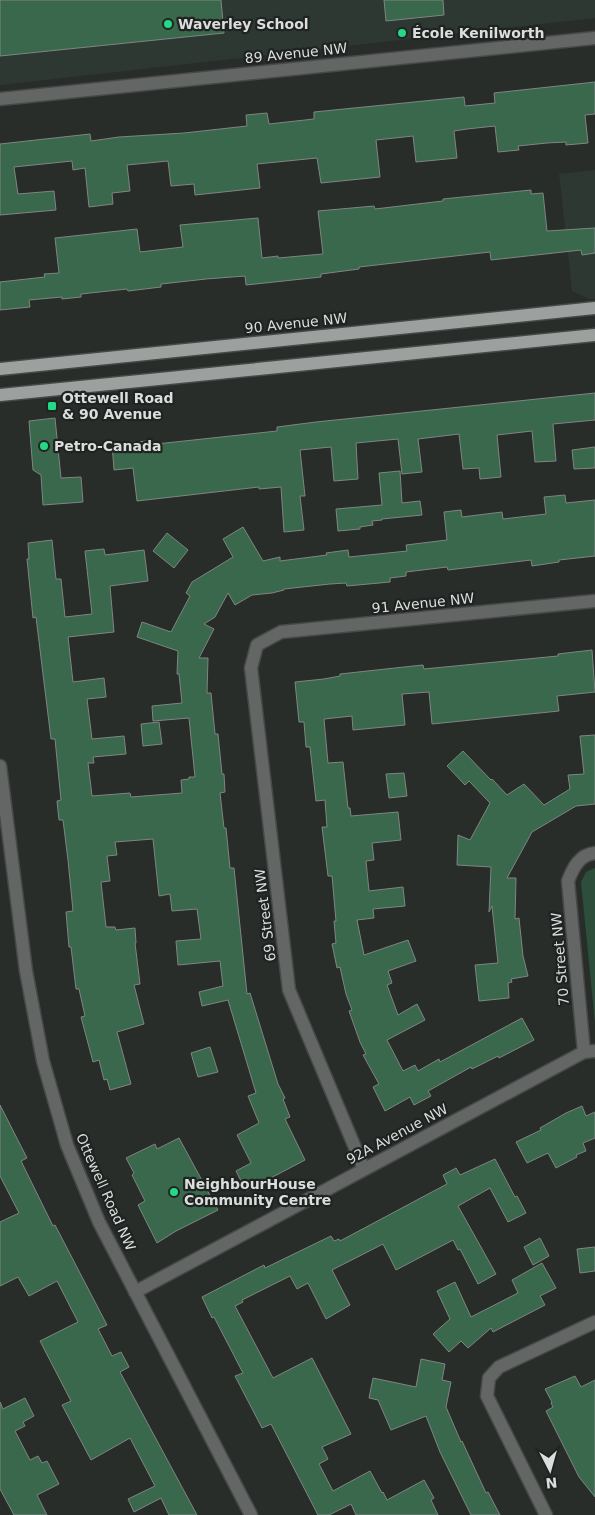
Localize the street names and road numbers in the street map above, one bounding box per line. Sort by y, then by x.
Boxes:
street label: 89 Avenue NW [244,40,348,66]
street label: 90 Avenue NW [244,310,348,336]
street label: 91 Avenue NW [371,590,475,616]
street label: 69 Street NW [251,867,279,962]
street label: 70 Street NW [548,912,572,1006]
street label: 92A Avenue NW [344,1100,451,1168]
street label: Ottewell Road NW [73,1131,139,1253]

